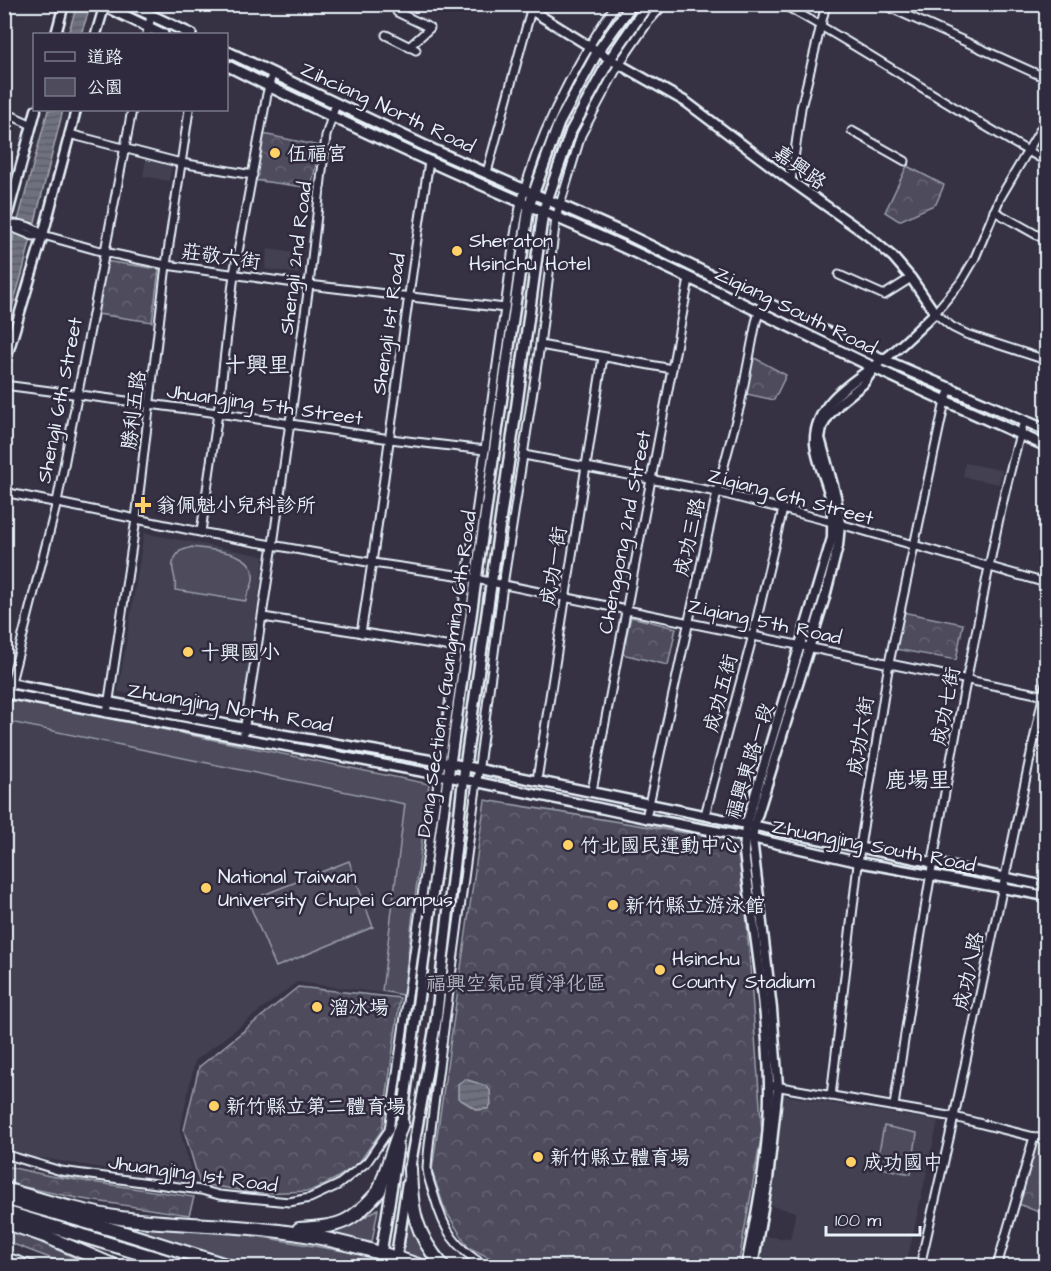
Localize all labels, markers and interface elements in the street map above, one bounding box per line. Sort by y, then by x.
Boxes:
legend [33,33,228,111]
text: 道路 [87,45,123,70]
street label: Zihciang North Road [295,55,479,162]
text: 公園 [87,75,123,100]
street label: 嘉興路 [767,139,833,197]
place label: 伍福宮 [287,140,347,168]
marker: 伍福宮 [268,146,282,160]
street label: Shengli 2nd Road [273,180,320,336]
place label: Sheraton Hsinchu Hotel [469,227,590,278]
street label: 莊敬六街 [179,238,262,276]
marker: Sheraton Hsinchu Hotel [450,244,464,258]
street label: Shengli 1st Road [365,252,414,397]
street label: Ziqiang South Road [710,260,881,363]
street label: Shengli 6th Street [30,315,91,486]
district label: 十興里 [224,350,290,381]
street label: 勝利五路 [115,368,153,452]
street label: Jhuangjing 5th Street [165,377,365,434]
street label: Chenggong 2nd Street [592,428,659,636]
street label: Ziqiang 6th Street [704,461,877,534]
place label: 翁佩魁小兒科診所 [156,492,316,520]
street label: 成功三路 [667,494,713,579]
marker: 翁佩魁小兒科診所 [134,496,152,514]
street label: Dong Section 1, Guangming 6th Road [410,509,485,839]
street label: 成功一街 [534,524,574,608]
street label: Ziqiang 5th Road [685,592,844,653]
place label: 十興國小 [200,639,280,667]
marker: 十興國小 [181,645,195,659]
street label: 成功五街 [697,651,745,736]
street label: 成功七街 [925,664,967,748]
street label: Zhuangjing North Road [125,676,335,741]
street label: 成功六街 [841,694,881,778]
street label: 福興東路一段 [719,700,781,823]
district label: 鹿場里 [885,765,951,796]
street label: Zhuangjing South Road [769,812,978,880]
place label: 竹北國民運動中心 [580,832,740,860]
marker: 竹北國民運動中心 [561,838,575,852]
place label: National Taiwan University Chupei Campus [218,863,453,915]
marker: National Taiwan University Chupei Campus [199,881,213,895]
place label: 新竹縣立游泳館 [625,892,765,920]
marker: 新竹縣立游泳館 [606,898,620,912]
street label: 成功八路 [947,928,991,1013]
place label: Hsinchu County Stadium [672,945,815,997]
marker: Hsinchu County Stadium [653,963,667,977]
park label: 福興空氣品質淨化區 [426,970,606,998]
place label: 溜冰場 [329,994,389,1022]
marker: 溜冰場 [310,1000,324,1014]
place label: 新竹縣立第二體育場 [226,1093,406,1121]
marker: 新竹縣立第二體育場 [207,1099,221,1113]
place label: 新竹縣立體育場 [550,1144,690,1172]
street label: Jhuangjing 1st Road [106,1148,279,1201]
place label: 成功國中 [863,1149,943,1177]
marker: 新竹縣立體育場 [531,1150,545,1164]
marker: 成功國中 [844,1155,858,1169]
scale bar [826,1199,920,1237]
text: 100 m [835,1208,881,1233]

